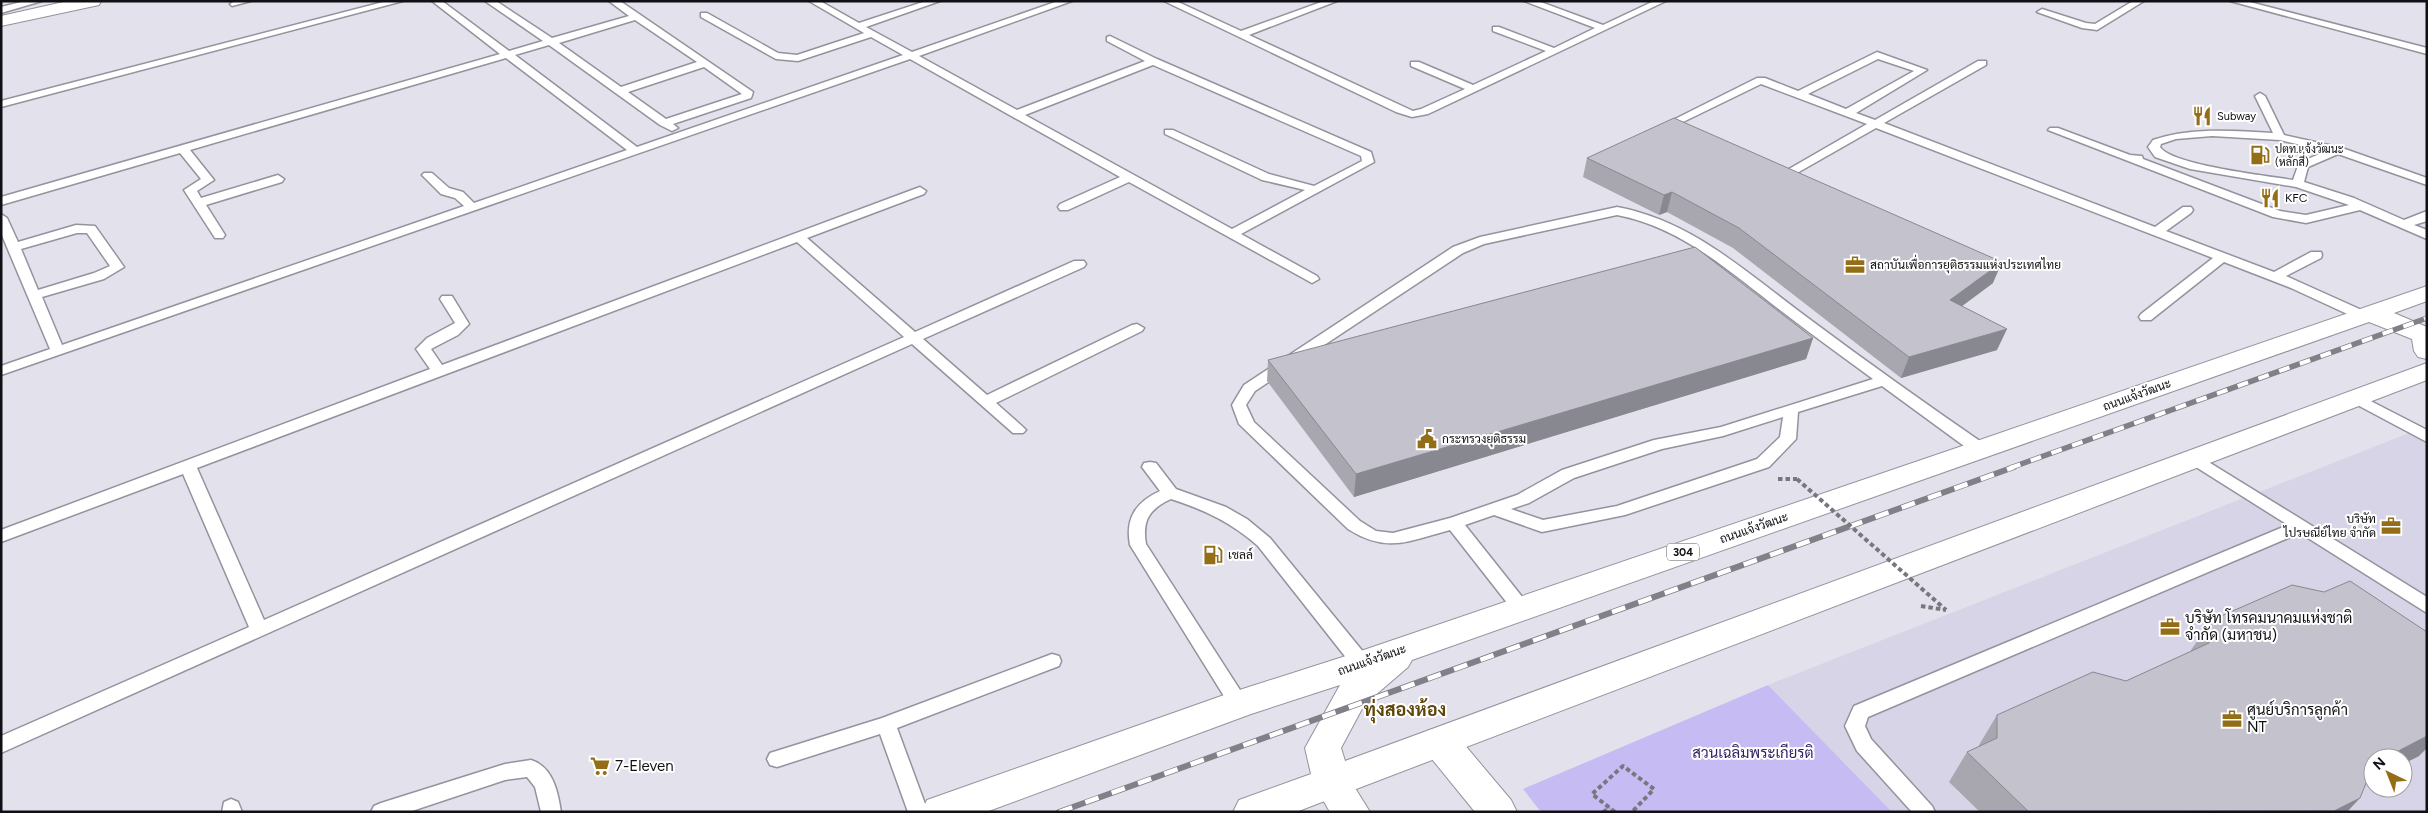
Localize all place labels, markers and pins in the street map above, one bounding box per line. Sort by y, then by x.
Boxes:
restaurant icon: Subway [2191,105,2213,127]
place label: Subway [2217,110,2256,123]
place label: ปตท.แจ้งวัฒนะ (หลักสี่) [2275,142,2344,169]
fuel station icon: ปตท.แจ้งวัฒนะ (หลักสี่) [2249,144,2271,166]
restaurant icon: KFC [2259,187,2281,209]
place label: KFC [2285,191,2308,205]
office icon: สถาบันเพื่อการยุติธรรมแห่งประเทศไทย [1844,254,1866,276]
place label: สถาบันเพื่อการยุติธรรมแห่งประเทศไทย [1870,254,2061,274]
public building icon: กระทรวงยุติธรรม [1416,428,1438,450]
place label: กระทรวงยุติธรรม [1442,432,1526,448]
place label: บริษัท ไปรษณีย์ไทย จำกัด [2283,512,2376,540]
office icon: บริษัท ไปรษณีย์ไทย จำกัด [2380,515,2402,537]
fuel station icon: เชลล์ [1202,544,1224,566]
place label: เชลล์ [1228,547,1253,562]
place label: บริษัท โทรคมนาคมแห่งชาติ จำกัด (มหาชน) [2185,608,2352,644]
office icon: บริษัท โทรคมนาคมแห่งชาติ จำกัด (มหาชน) [2159,616,2181,638]
place label: ศูนย์บริการลูกค้า NT [2247,700,2348,736]
office icon: ศูนย์บริการลูกค้า NT [2221,708,2243,730]
supermarket icon: 7-Eleven [589,755,611,777]
place label: 7-Eleven [615,757,674,775]

